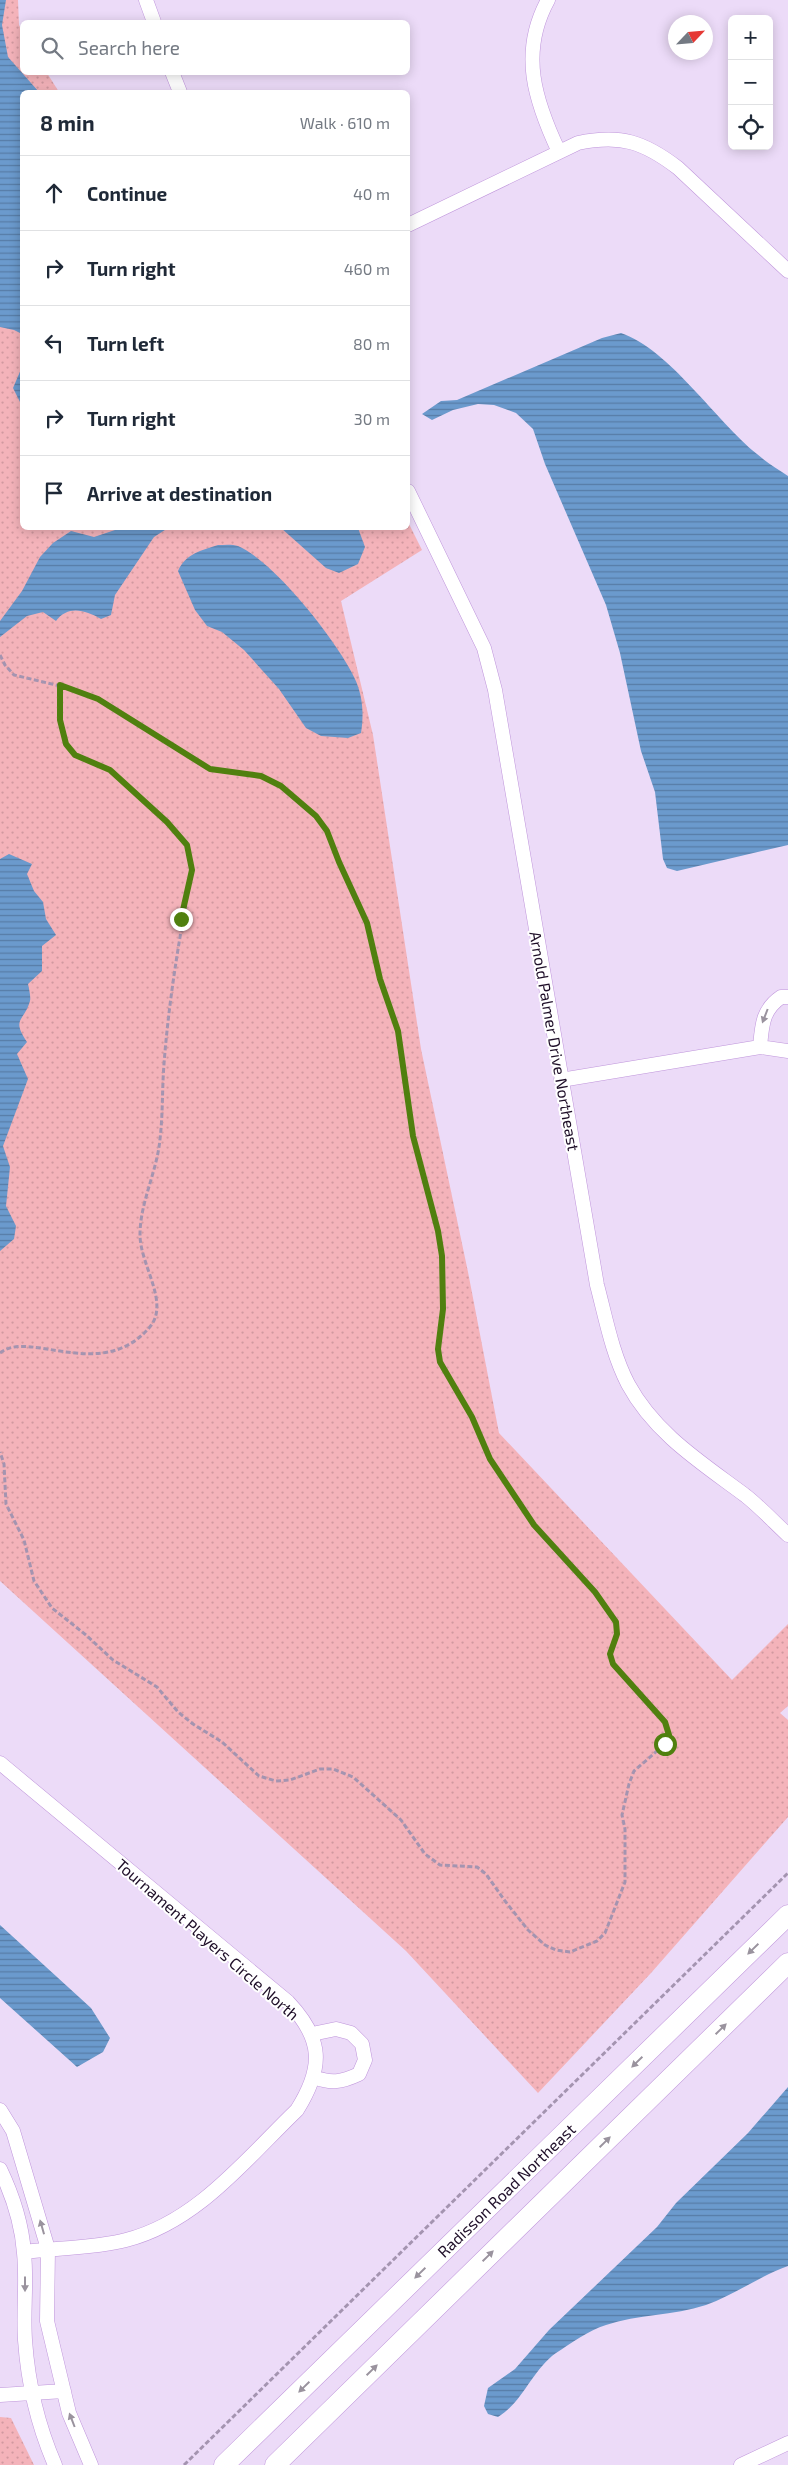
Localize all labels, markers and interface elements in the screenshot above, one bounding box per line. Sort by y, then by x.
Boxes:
north arrow [668,15,713,60]
map controls [728,15,773,150]
button: + [728,15,773,60]
search box [20,20,410,75]
icon: search [38,34,66,62]
text: Search here [78,36,180,59]
button: − [728,60,773,105]
button: locate [728,105,773,150]
text: 8 min [40,110,95,135]
text: Walk · 610 m [300,113,390,132]
icon: ahead [40,179,68,207]
text: Continue [87,182,167,205]
text: 40 m [353,184,390,203]
icon: right [40,254,68,282]
text: Turn right [87,257,175,280]
text: 460 m [344,259,390,278]
icon: left [40,329,68,357]
text: Turn left [87,332,164,355]
text: 80 m [353,334,390,353]
icon: right [40,404,68,432]
text: Turn right [87,407,175,430]
text: 30 m [354,409,390,428]
icon: arrive [40,479,68,507]
text: Arrive at destination [87,482,272,505]
route end [170,908,193,931]
street label: Arnold Palmer Drive Northeast [526,930,584,1152]
one-way arrow [761,1009,769,1024]
route start [654,1733,677,1756]
street label: Tournament Players Circle North [113,1854,303,2024]
one-way arrow [747,1943,759,1955]
one-way arrow [714,2023,726,2035]
one-way arrow [631,2056,643,2068]
street label: Radisson Road Northeast [433,2119,579,2261]
one-way arrow [598,2136,610,2148]
one-way arrow [38,2219,46,2235]
one-way arrow [482,2250,494,2262]
one-way arrow [414,2267,426,2279]
one-way arrow [21,2276,29,2292]
one-way arrow [366,2364,378,2376]
one-way arrow [298,2381,310,2393]
one-way arrow [68,2413,75,2428]

